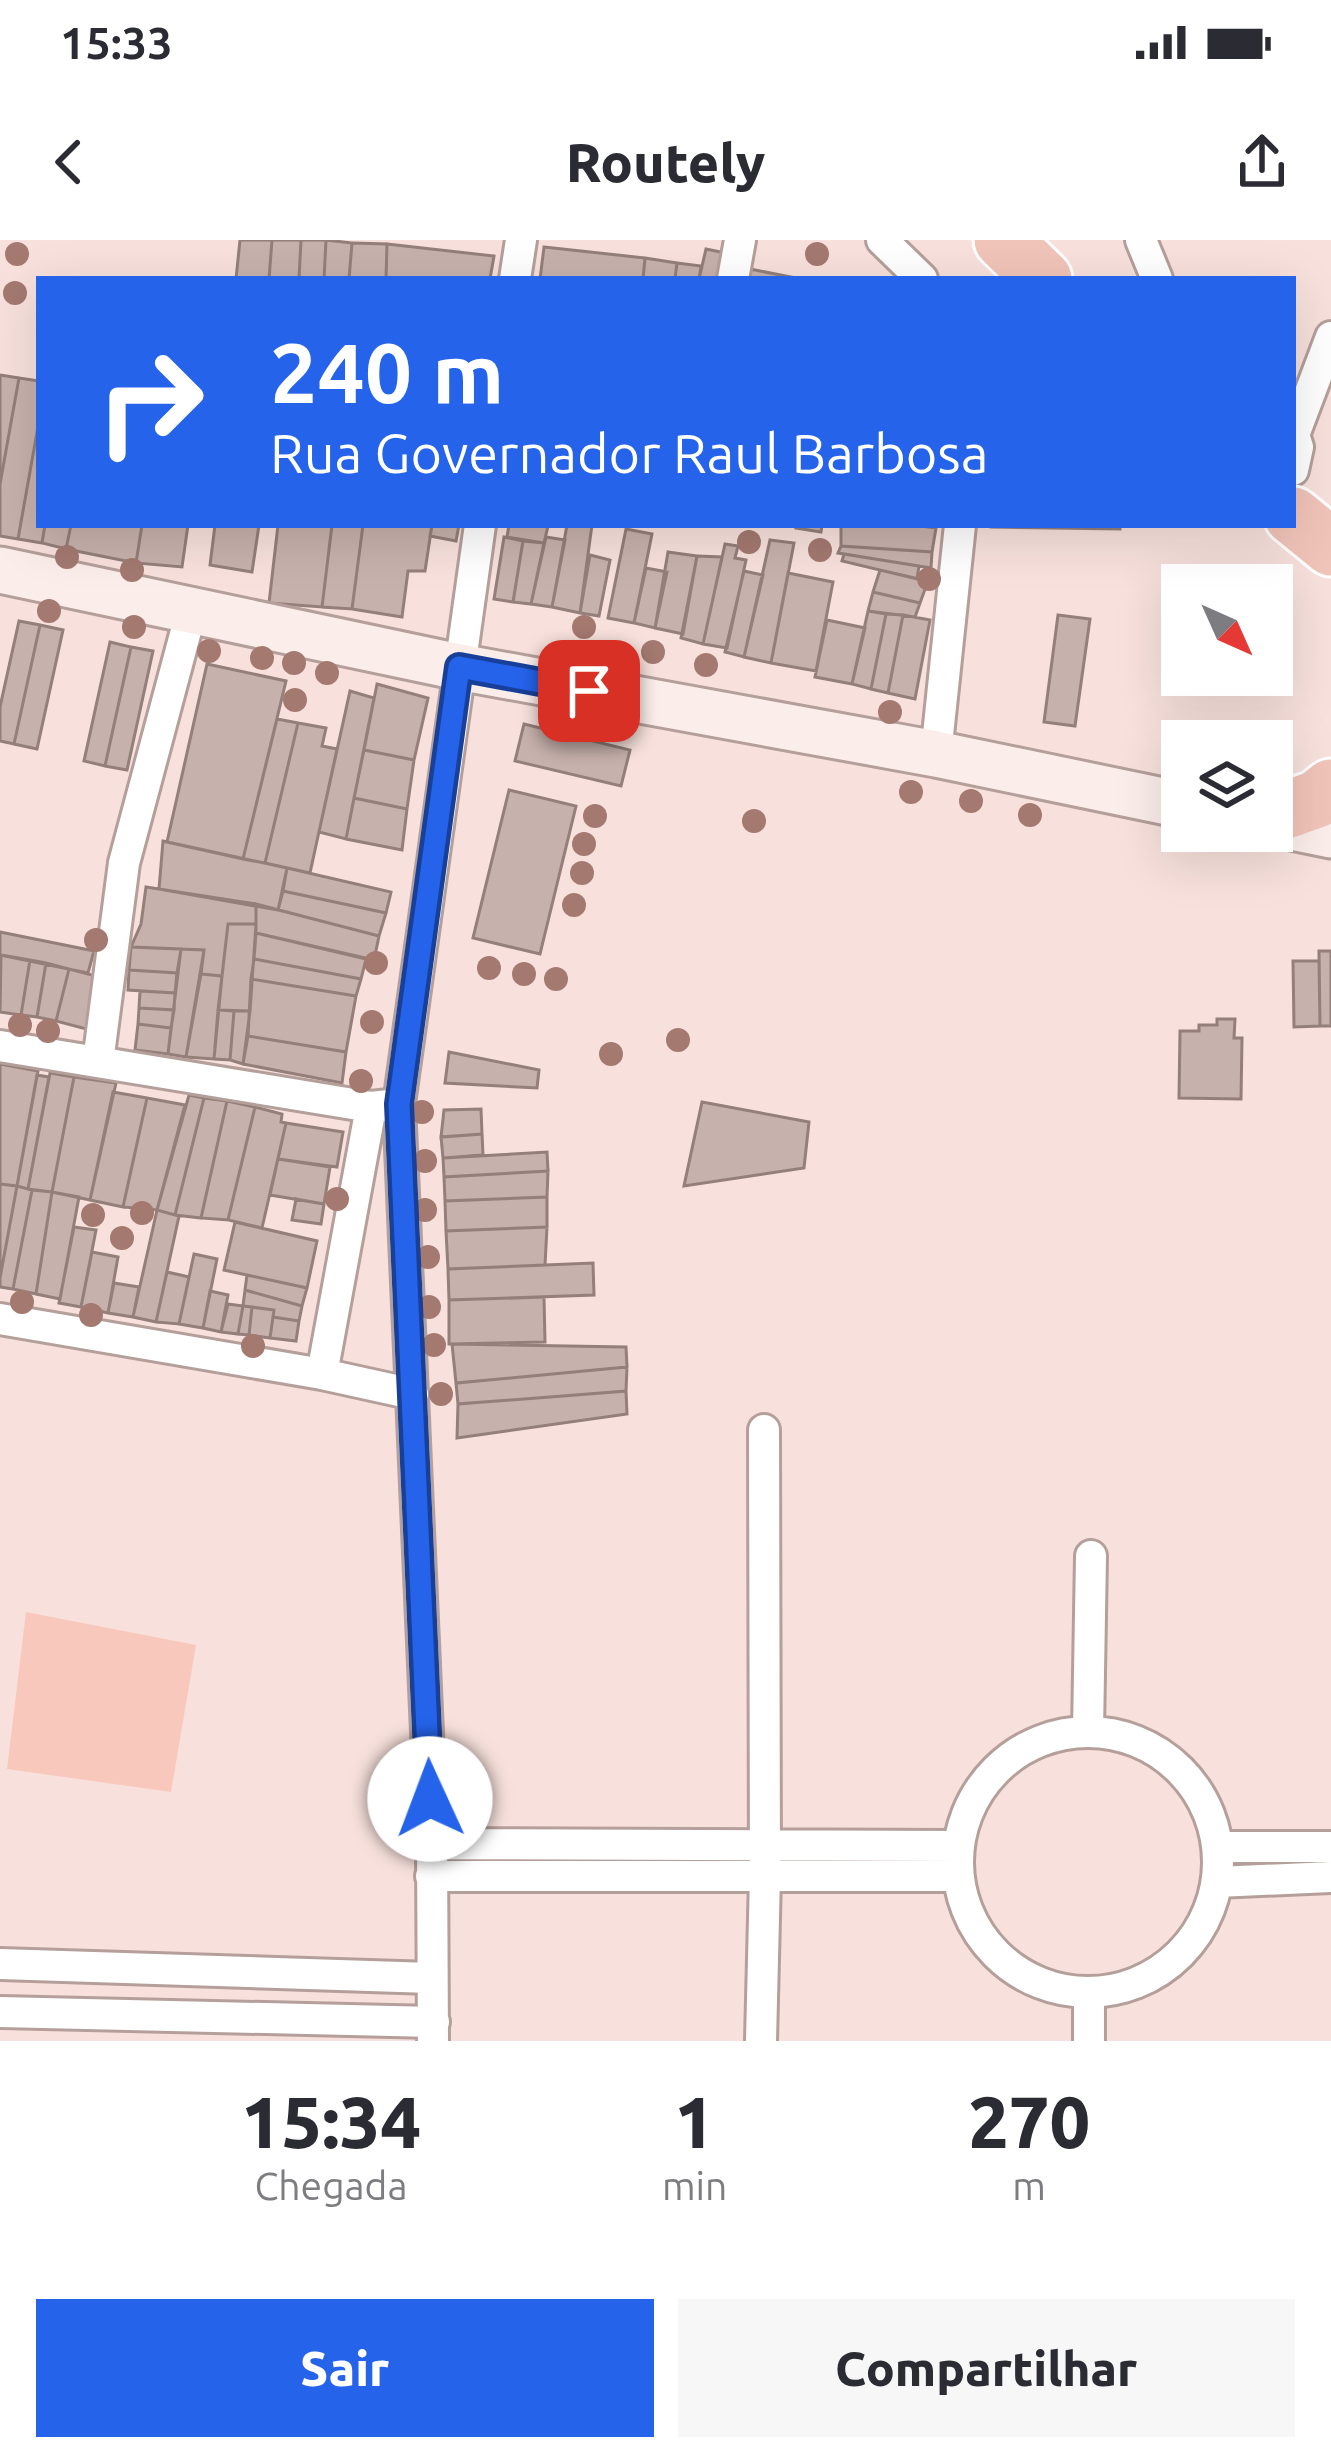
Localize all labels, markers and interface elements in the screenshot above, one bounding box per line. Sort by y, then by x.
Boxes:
text: 15:33 [60,17,173,68]
icon: back [36,129,102,195]
icon: share [1229,129,1295,195]
text: Routely [566,132,765,192]
icon: right [72,324,228,480]
text: 240 m [270,325,504,419]
text: Rua Governador Raul Barbosa [270,423,989,483]
north arrow [1161,564,1293,696]
map controls [1161,564,1293,852]
pin [538,640,640,742]
icon: arrive [556,658,622,724]
button: layers [1161,720,1293,852]
position arrow [367,1736,493,1862]
text: 15:34 [241,2081,421,2162]
text: 1 [674,2081,715,2162]
text: 270 [968,2081,1090,2162]
text: Chegada [254,2164,407,2207]
text: min [662,2164,727,2207]
text: m [1012,2164,1046,2207]
button: Sair [36,2299,654,2437]
button: Compartilhar [678,2299,1295,2437]

